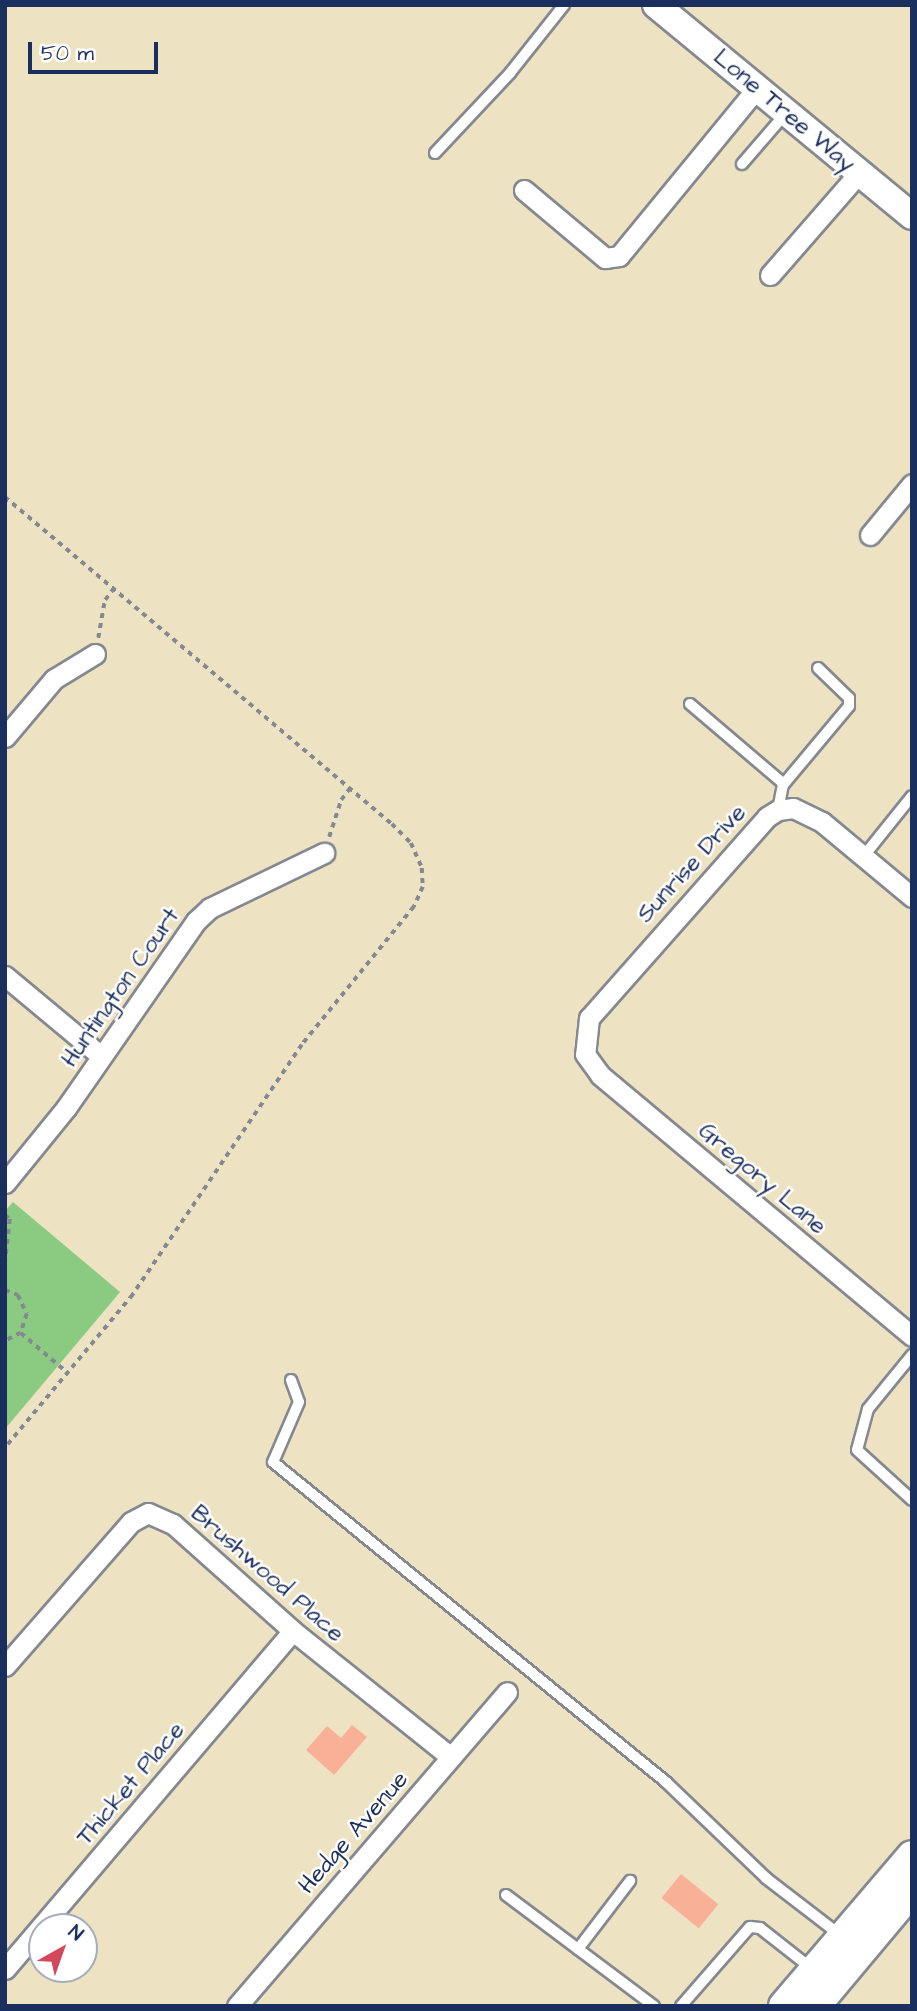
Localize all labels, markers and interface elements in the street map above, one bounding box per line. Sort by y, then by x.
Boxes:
scale bar [32,28,161,72]
text: 50 m [41,39,94,68]
street label: Lone Tree Way [707,43,861,179]
street label: Sunrise Drive [631,799,753,929]
street label: Huntington Court [56,903,186,1073]
street label: Gregory Lane [692,1117,832,1241]
street label: Brushwood Place [184,1499,350,1649]
street label: Thicket Place [71,1716,191,1852]
street label: Hedge Avenue [293,1766,415,1900]
north arrow [28,1913,98,1983]
text: N [62,1919,89,1947]

